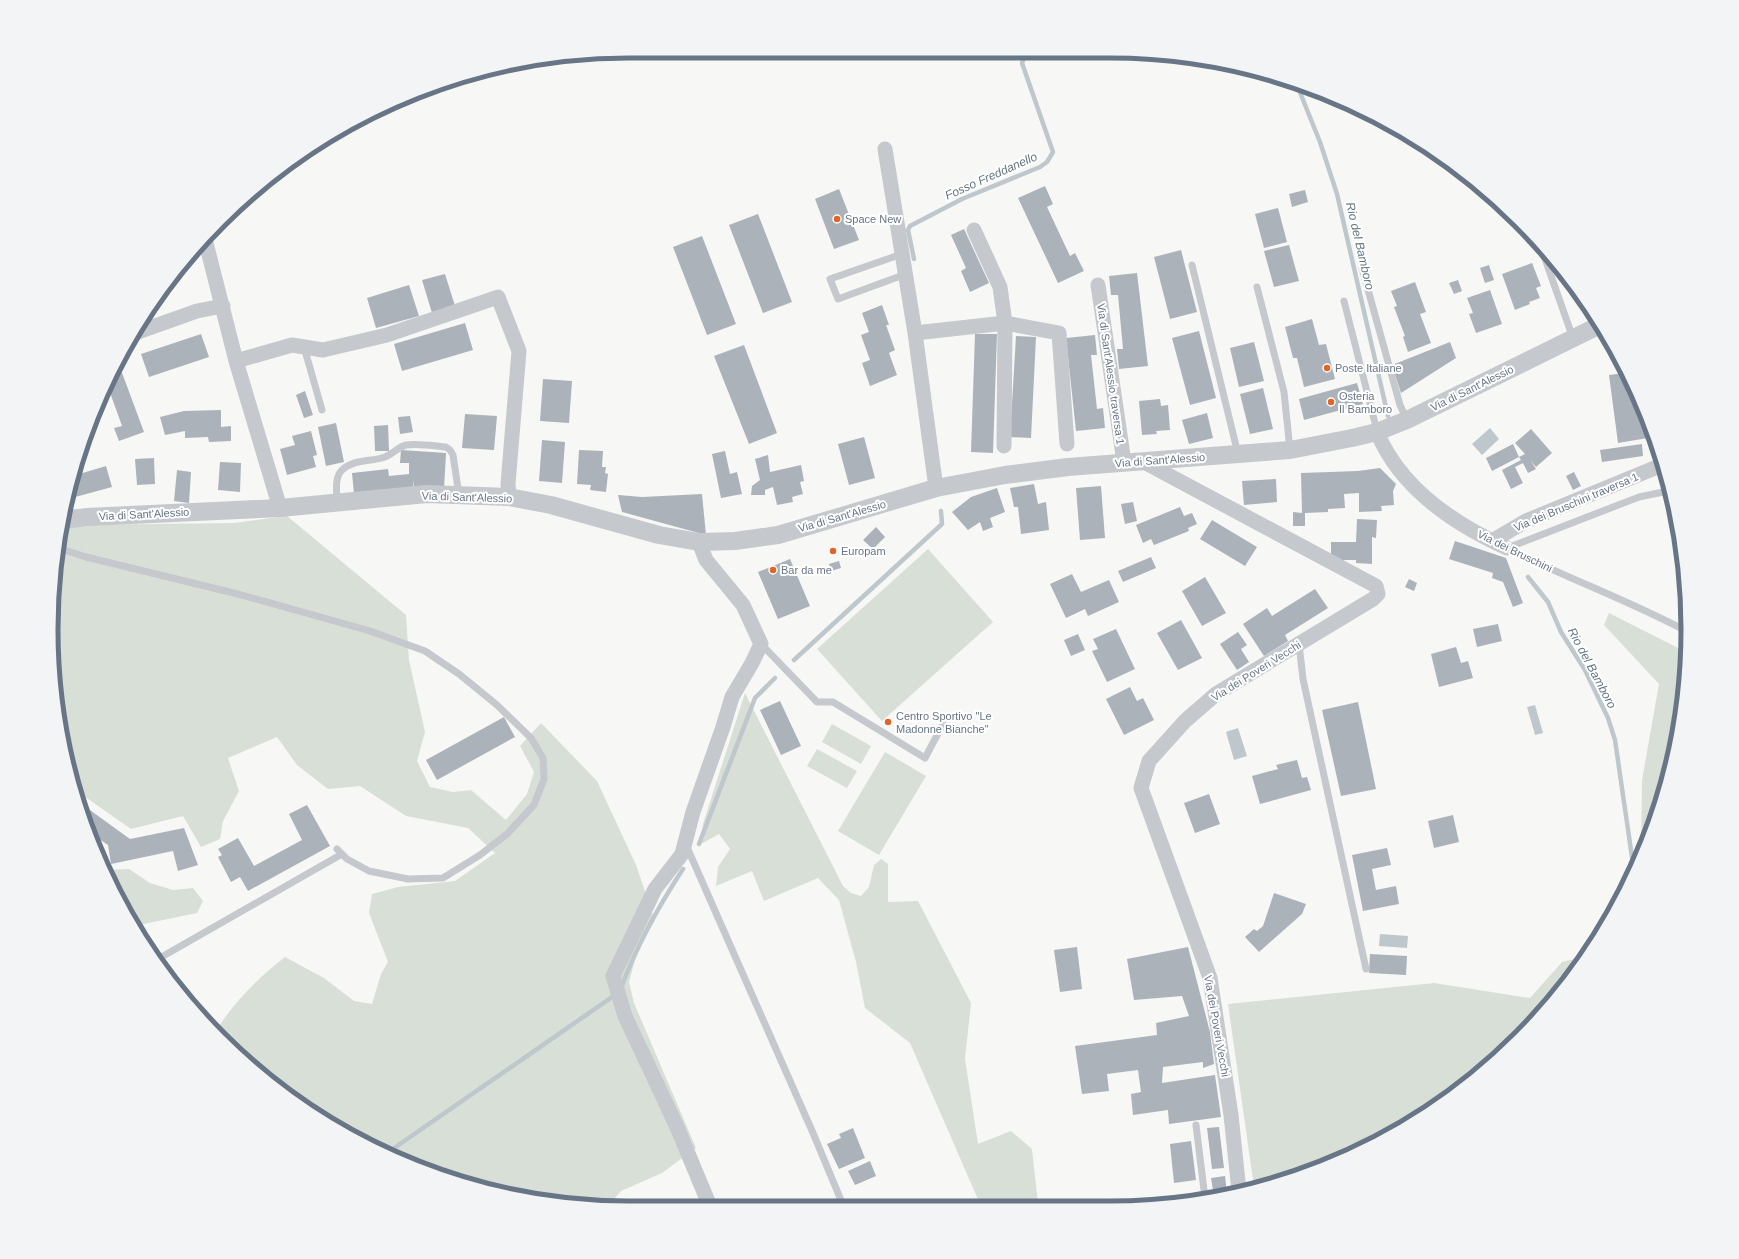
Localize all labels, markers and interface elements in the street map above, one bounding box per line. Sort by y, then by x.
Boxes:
water label: Fosso Freddanello [943,149,1040,203]
water label: Rio del Bamboro [1343,201,1377,291]
place label: Space New [845,213,901,225]
marker: Space New [832,214,842,224]
street label: Via di Sant'Alessio traversa 1 [1095,303,1127,445]
place label: Poste Italiane [1335,362,1402,374]
marker: Poste Italiane [1322,363,1332,373]
street label: Via di Sant'Alessio [1429,363,1515,413]
place label: Osteria Il Bamboro [1339,390,1392,415]
marker: Osteria Il Bamboro [1326,397,1336,407]
street label: Via di Sant'Alessio [1114,451,1206,469]
street label: Via dei Bruschini traversa 1 [1512,470,1640,534]
street label: Via di Sant'Alessio [422,489,512,505]
street label: Via di Sant'Alessio [797,498,887,534]
street label: Via di Sant'Alessio [98,506,190,522]
street label: Via dei Bruschini [1476,528,1554,574]
place label: Europam [841,545,886,557]
marker: Europam [828,546,838,556]
place label: Bar da me [781,564,832,576]
marker: Bar da me [768,565,778,575]
water label: Rio del Bamboro [1565,625,1619,711]
street label: Via dei Poveri Vecchi [1209,639,1303,703]
place label: Centro Sportivo "Le Madonne Bianche" [896,710,992,735]
marker: Centro Sportivo "Le Madonne Bianche" [883,717,893,727]
street label: Via dei Poveri Vecchi [1202,974,1232,1078]

